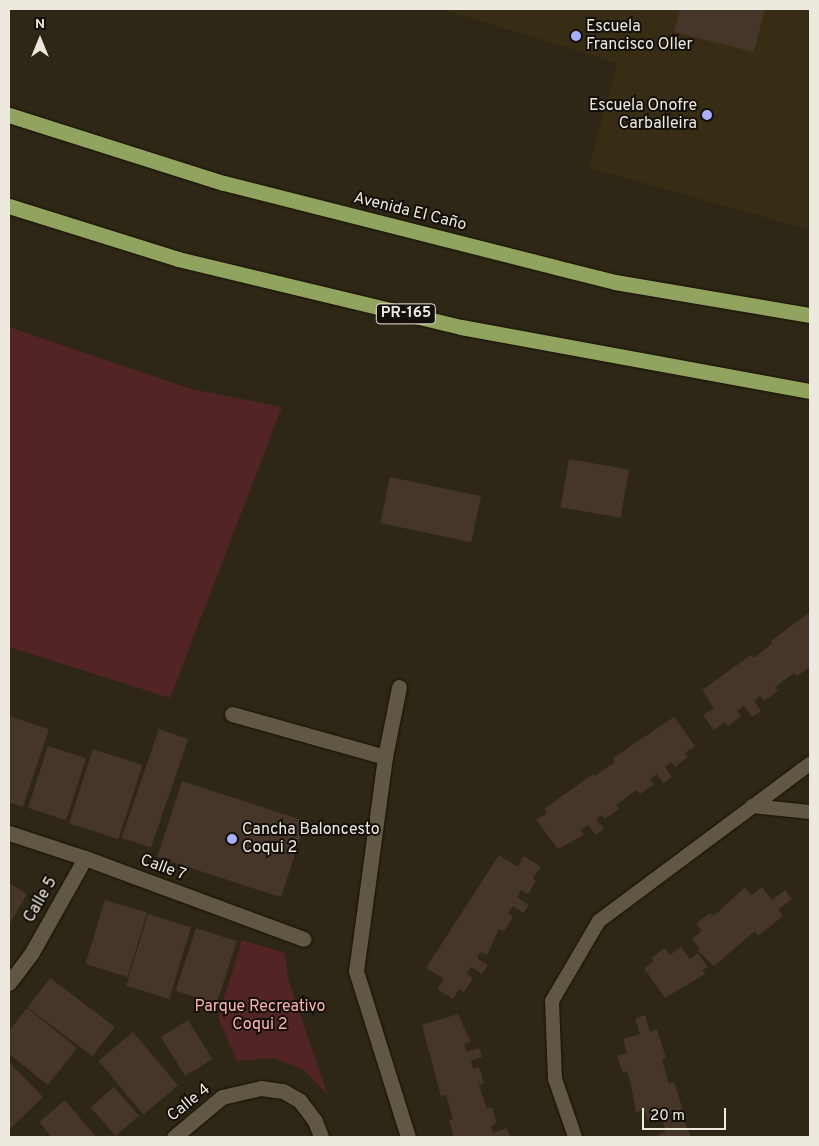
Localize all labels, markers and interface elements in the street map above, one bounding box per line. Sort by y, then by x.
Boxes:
north arrow [15,15,65,65]
text: N [35,16,45,33]
place label: Escuela Francisco Oller [586,17,693,55]
marker: Escuela Francisco Oller [570,30,582,42]
place label: Escuela Onofre Carballeira [589,96,697,134]
marker: Escuela Onofre Carballeira [701,109,713,121]
street label: Avenida El Caño [352,189,468,235]
road number: PR-165 [375,302,437,326]
place label: Cancha Baloncesto Coqui 2 [242,820,380,858]
marker: Cancha Baloncesto Coqui 2 [226,833,238,845]
street label: Calle 7 [137,851,189,885]
street label: Calle 5 [20,874,62,926]
park label: Parque Recreativo Coqui 2 [194,997,326,1035]
street label: Calle 4 [164,1080,214,1126]
scale bar [644,1098,728,1130]
text: 20 m [650,1107,685,1126]

